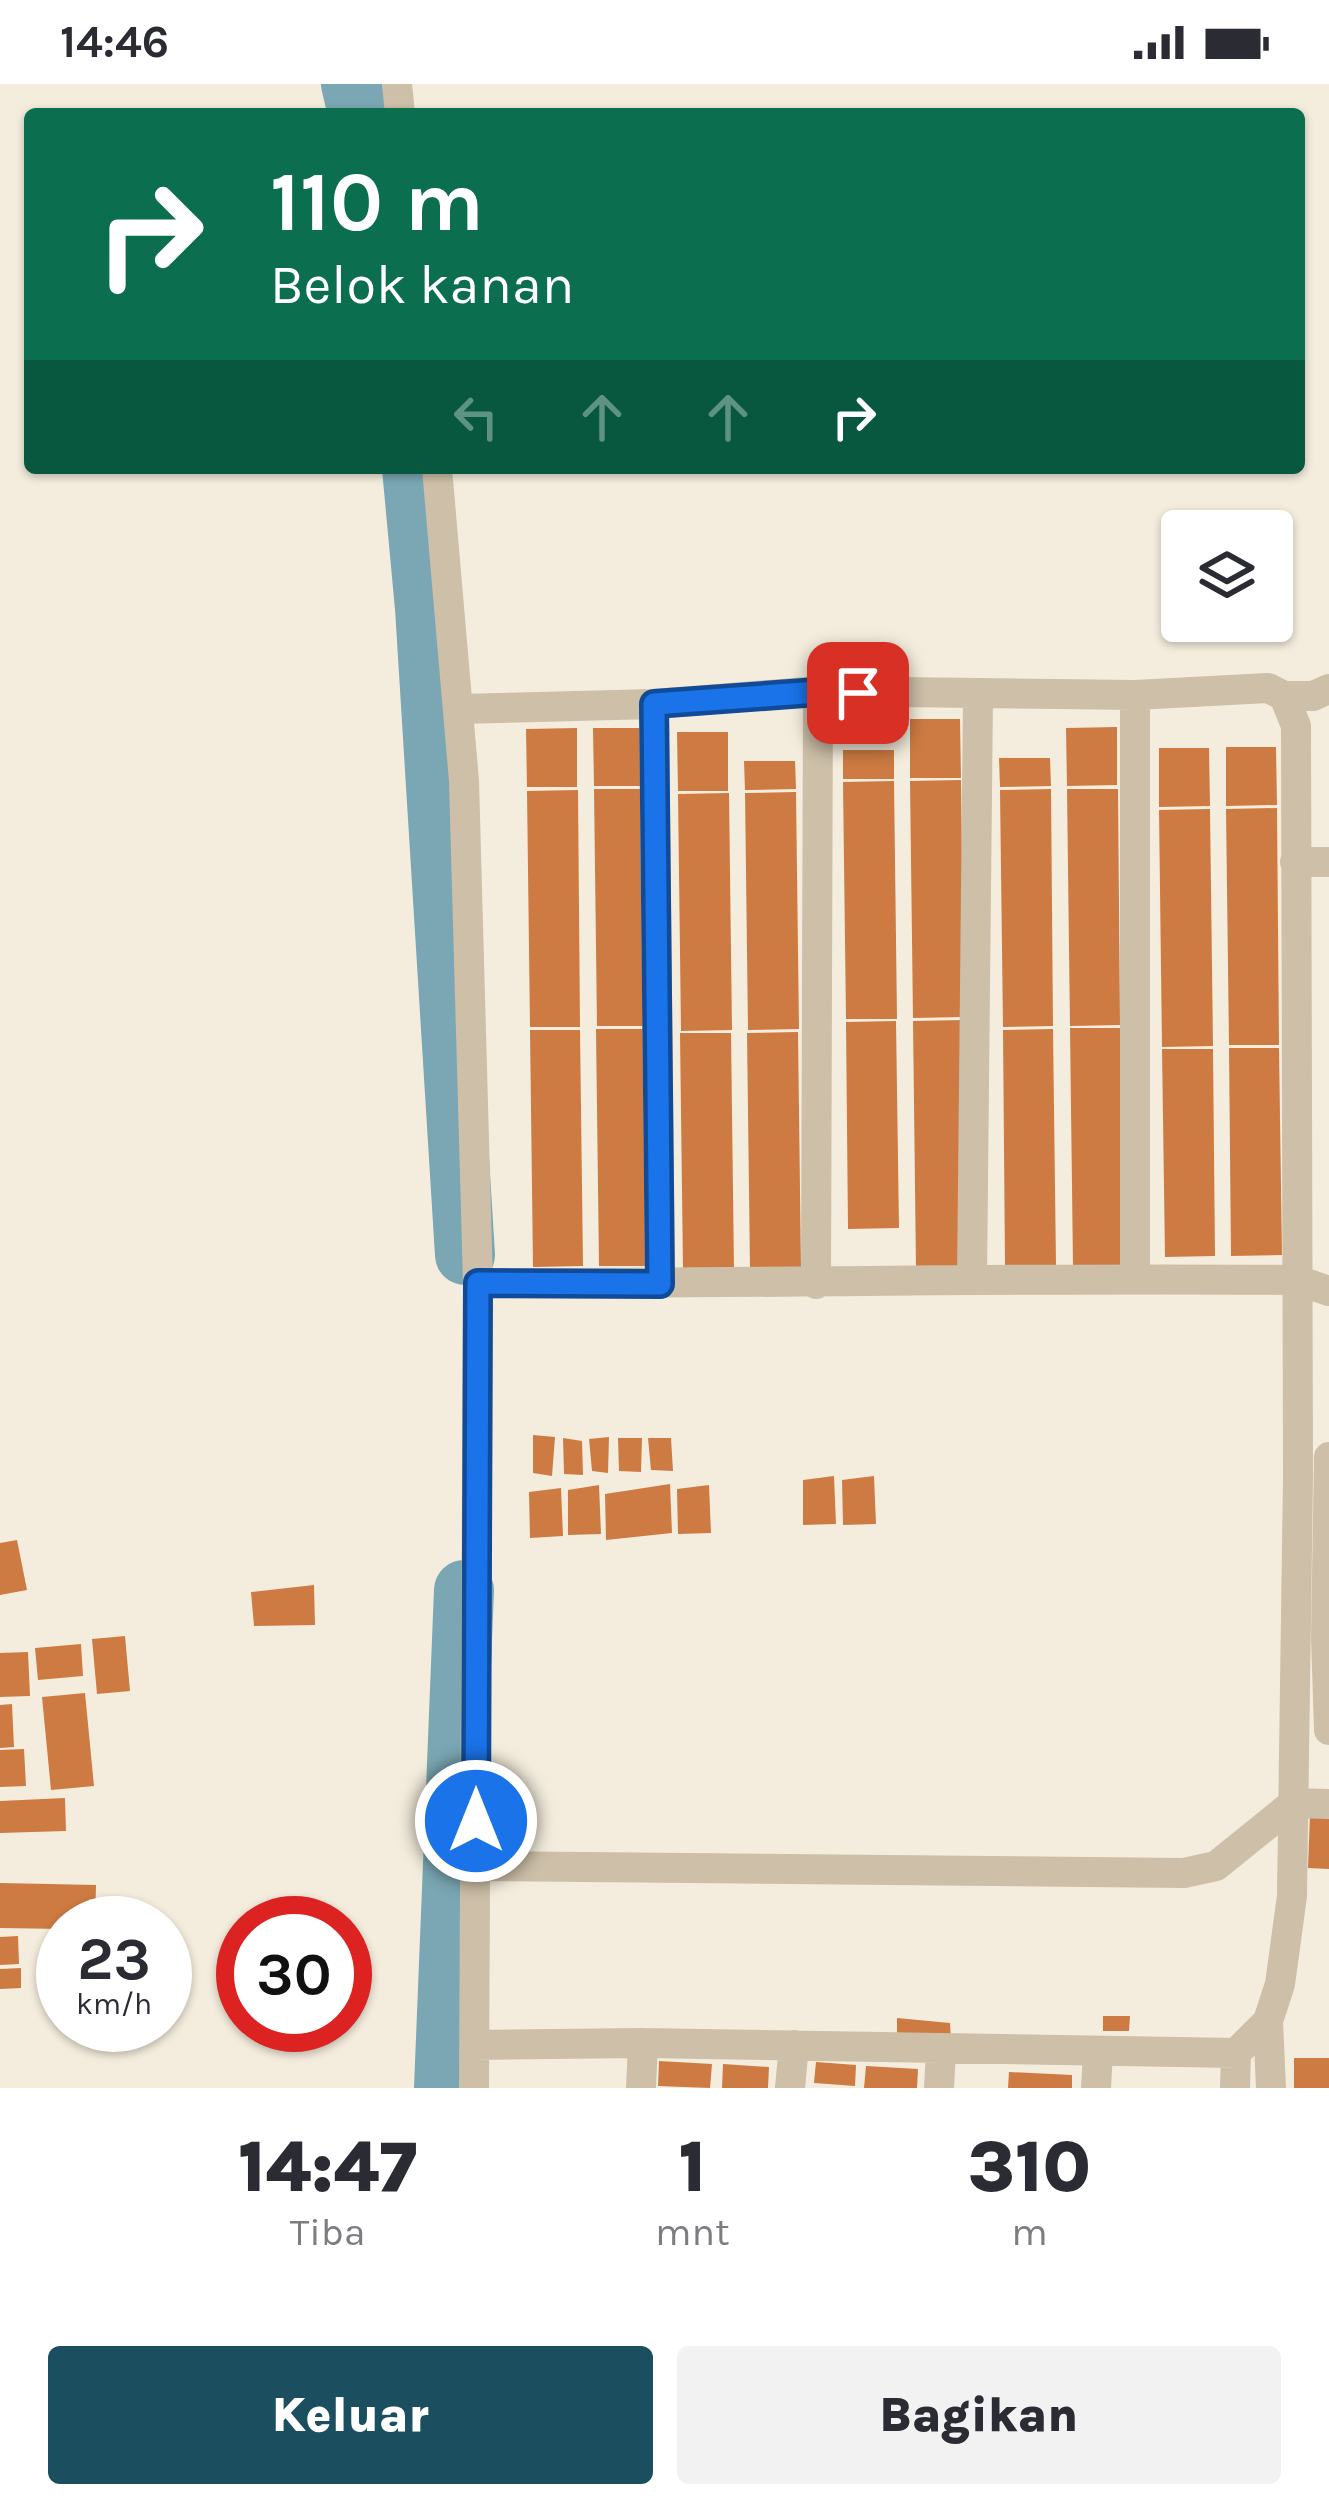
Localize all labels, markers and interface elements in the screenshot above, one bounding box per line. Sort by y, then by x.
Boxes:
text: 14:46 [60,16,169,68]
text: 110 m [270,153,484,251]
icon: right [72,156,228,312]
text: Belok kanan [270,253,574,317]
icon: left [443,384,509,450]
icon: ahead [569,384,635,450]
icon: ahead [695,384,761,450]
icon: right [821,384,887,450]
map controls [1161,510,1293,642]
button: layers [1161,510,1293,642]
pin [807,642,909,744]
icon: arrive [825,660,891,726]
position arrow [413,1758,539,1884]
speed limit sign: 30 [216,1896,372,2052]
text: 23 [77,1924,151,1994]
text: km/h [76,1986,152,2022]
text: 14:47 [238,2125,417,2209]
text: 1 [679,2125,706,2209]
text: 310 [968,2125,1091,2209]
text: Tiba [290,2209,365,2255]
text: mnt [655,2209,730,2255]
text: m [1011,2209,1048,2255]
button: Keluar [48,2346,653,2484]
button: Bagikan [677,2346,1281,2484]

